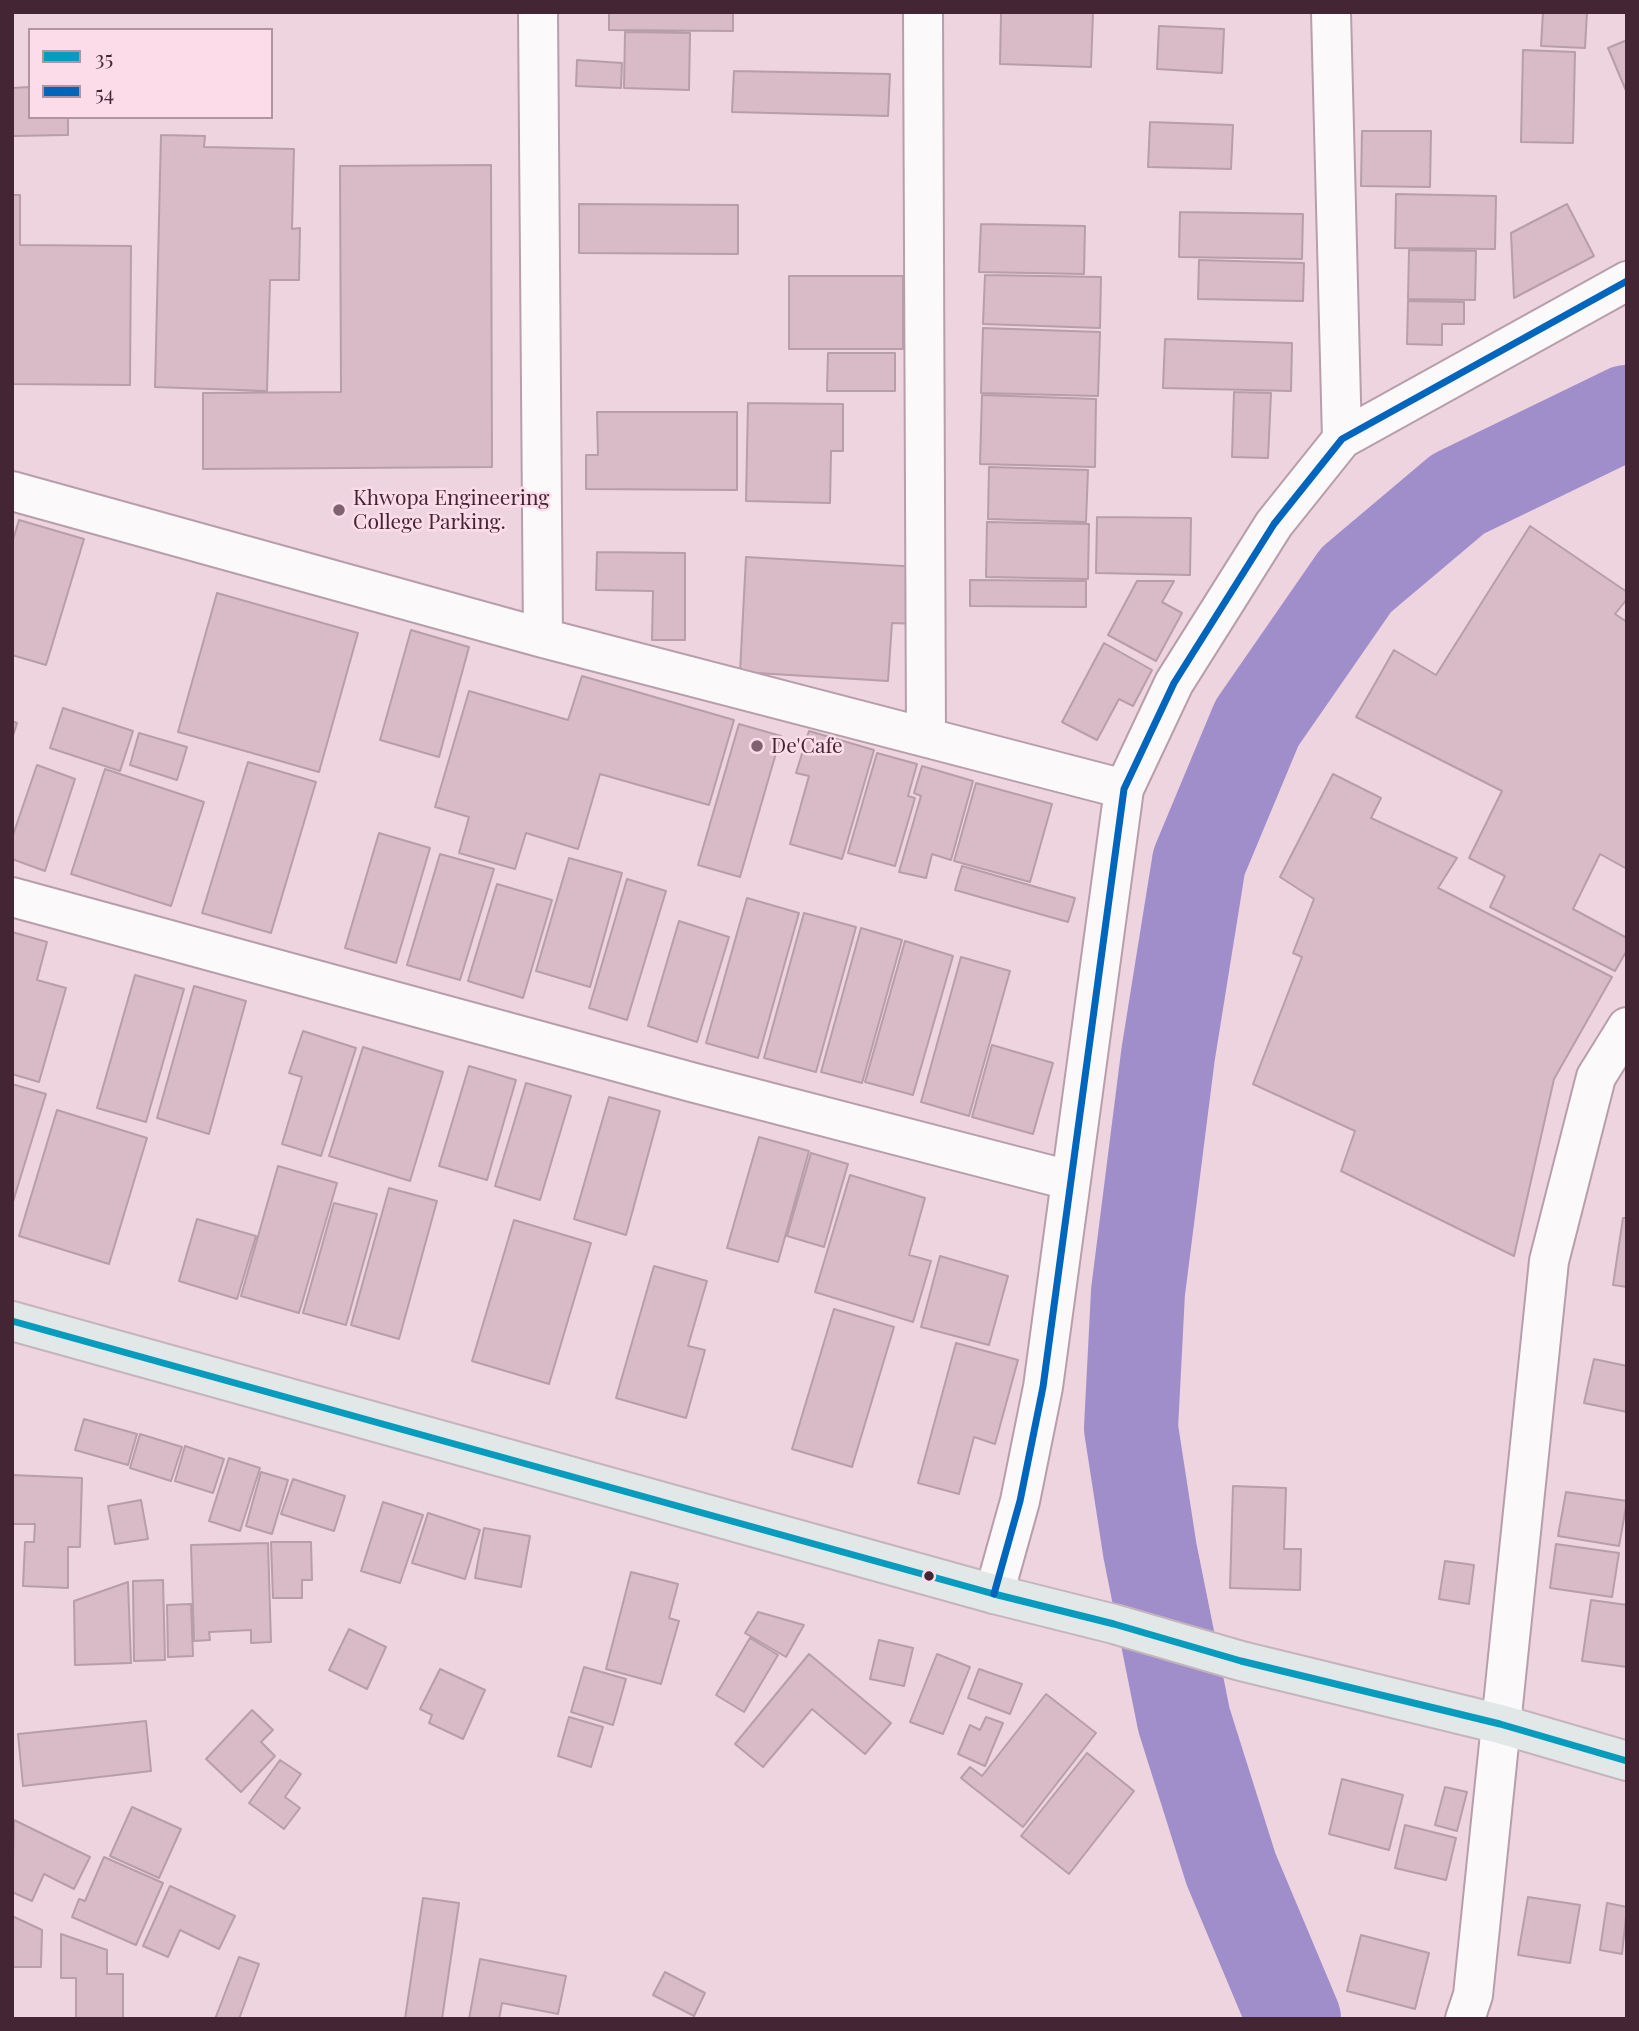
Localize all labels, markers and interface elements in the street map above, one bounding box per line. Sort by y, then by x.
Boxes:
legend [28,28,273,119]
text: 35 [95,43,113,71]
text: 54 [95,78,114,106]
place label: Khwopa Engineering College Parking. [353,485,549,535]
marker: Khwopa Engineering College Parking. [331,502,347,518]
place label: De'Cafe [771,733,843,759]
marker: De'Cafe [749,738,765,754]
unlabelled marker [922,1569,936,1583]

